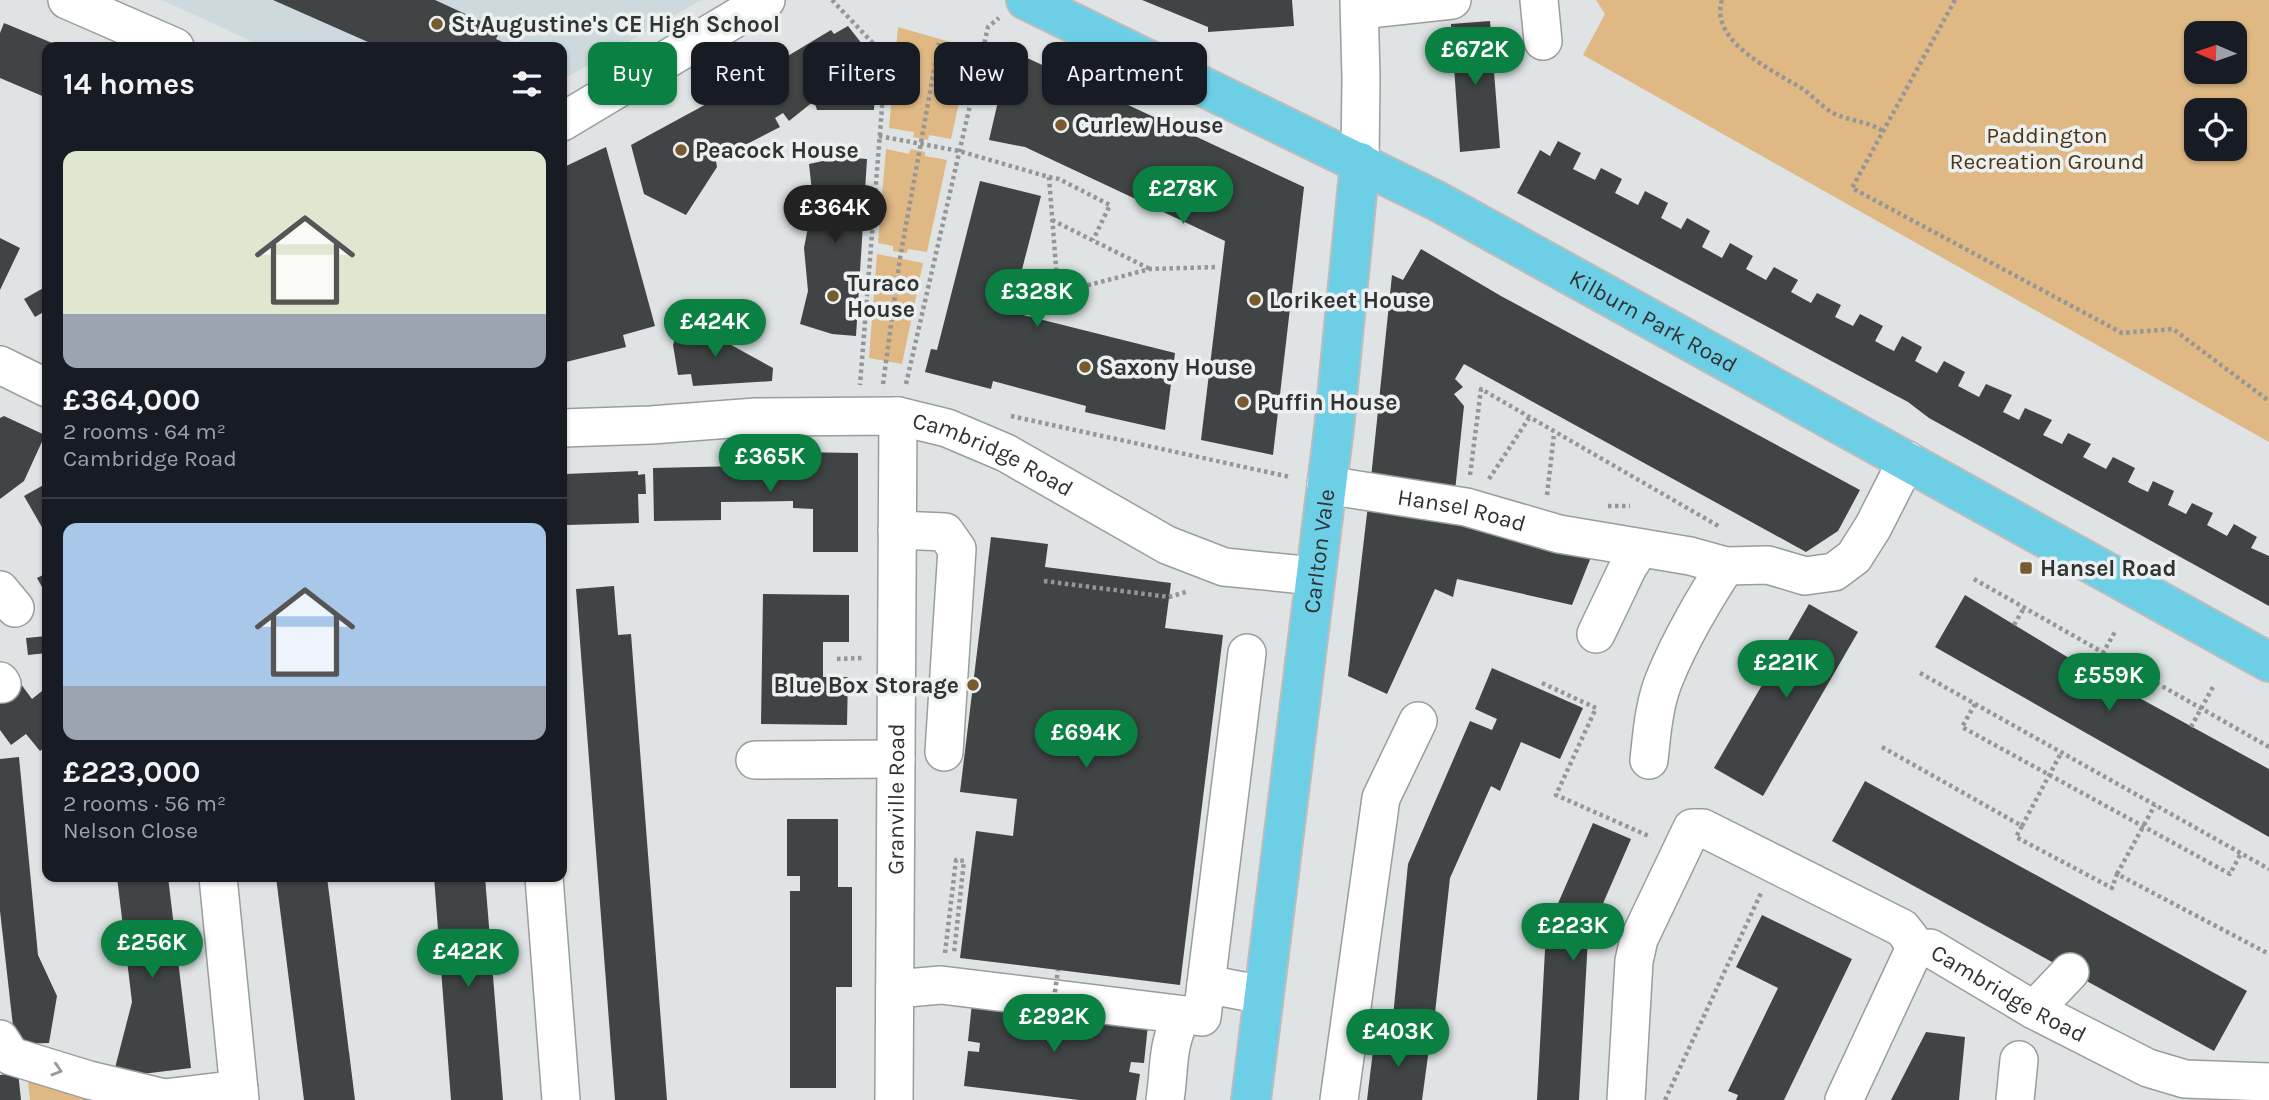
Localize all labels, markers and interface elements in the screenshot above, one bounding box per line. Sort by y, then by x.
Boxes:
place label: St Augustine's CE High School [451,11,780,38]
marker: St Augustine's CE High School [429,16,445,32]
north arrow [2184,21,2247,84]
map controls [2184,21,2247,161]
pin: £672K [1426,28,1524,87]
text: £672K [1441,36,1509,63]
chip: Buy [588,42,677,105]
chip: Rent [691,42,789,105]
chip: Filters [803,42,920,105]
chip: New [934,42,1028,105]
chip: Apartment [1042,42,1207,105]
icon: filters [508,65,546,103]
text: 14 homes [63,66,195,102]
button: locate [2184,98,2247,161]
place label: Curlew House [1075,112,1223,139]
marker: Curlew House [1053,117,1069,133]
park label: Paddington Recreation Ground [1949,122,2145,175]
place label: Peacock House [695,137,859,164]
marker: Peacock House [673,142,689,158]
pin: £278K [1134,166,1232,226]
text: £278K [1148,175,1218,202]
pin: £364K [786,186,884,245]
text: £364K [800,194,870,221]
icon: home [242,197,368,323]
street label: Kilburn Park Road [1565,264,1742,379]
place label: Turaco House [847,270,919,323]
pin: £328K [988,270,1086,329]
text: £328K [1001,278,1073,305]
place label: Lorikeet House [1269,287,1431,314]
marker: Turaco House [825,288,841,304]
marker: Lorikeet House [1247,292,1263,308]
pin: £424K [666,300,764,359]
text: £424K [680,308,750,335]
place label: Saxony House [1099,354,1253,381]
marker: Saxony House [1077,359,1093,375]
text: £364,000 [63,382,200,418]
place label: Puffin House [1257,389,1397,416]
marker: Puffin House [1235,394,1251,410]
street label: Cambridge Road [910,407,1078,502]
text: 2 rooms · 64 m² [63,418,226,445]
pin: £365K [721,434,819,494]
text: £365K [735,443,805,470]
text: Cambridge Road [63,445,237,472]
street label: Hansel Road [1396,483,1529,538]
street label: Carlton Vale [1298,487,1340,615]
place label: Hansel Road [2040,555,2177,582]
marker: Hansel Road [2018,560,2034,576]
icon: home [242,569,368,695]
pin: £221K [1737,640,1835,700]
text: £221K [1754,649,1818,676]
pin: £559K [2060,654,2158,713]
text: £559K [2074,662,2144,689]
place label: Blue Box Storage [773,672,959,699]
marker: Blue Box Storage [965,677,981,693]
pin: £694K [1037,710,1135,770]
text: £694K [1051,719,1121,746]
street label: Granville Road [882,723,910,875]
text: £223,000 [63,754,201,790]
text: 2 rooms · 56 m² [63,790,226,817]
text: Nelson Close [63,817,198,844]
pin: £223K [1524,904,1622,963]
text: £223K [1537,912,1609,939]
pin: £256K [103,920,201,980]
text: £256K [117,929,187,956]
pin: £422K [419,930,517,989]
text: £422K [433,938,503,965]
street label: Cambridge Road [1926,939,2091,1048]
pin: £292K [1005,995,1103,1054]
text: £292K [1019,1003,1089,1030]
pin: £403K [1349,1010,1447,1069]
text: £403K [1362,1018,1434,1045]
one-way arrow [50,1061,62,1076]

